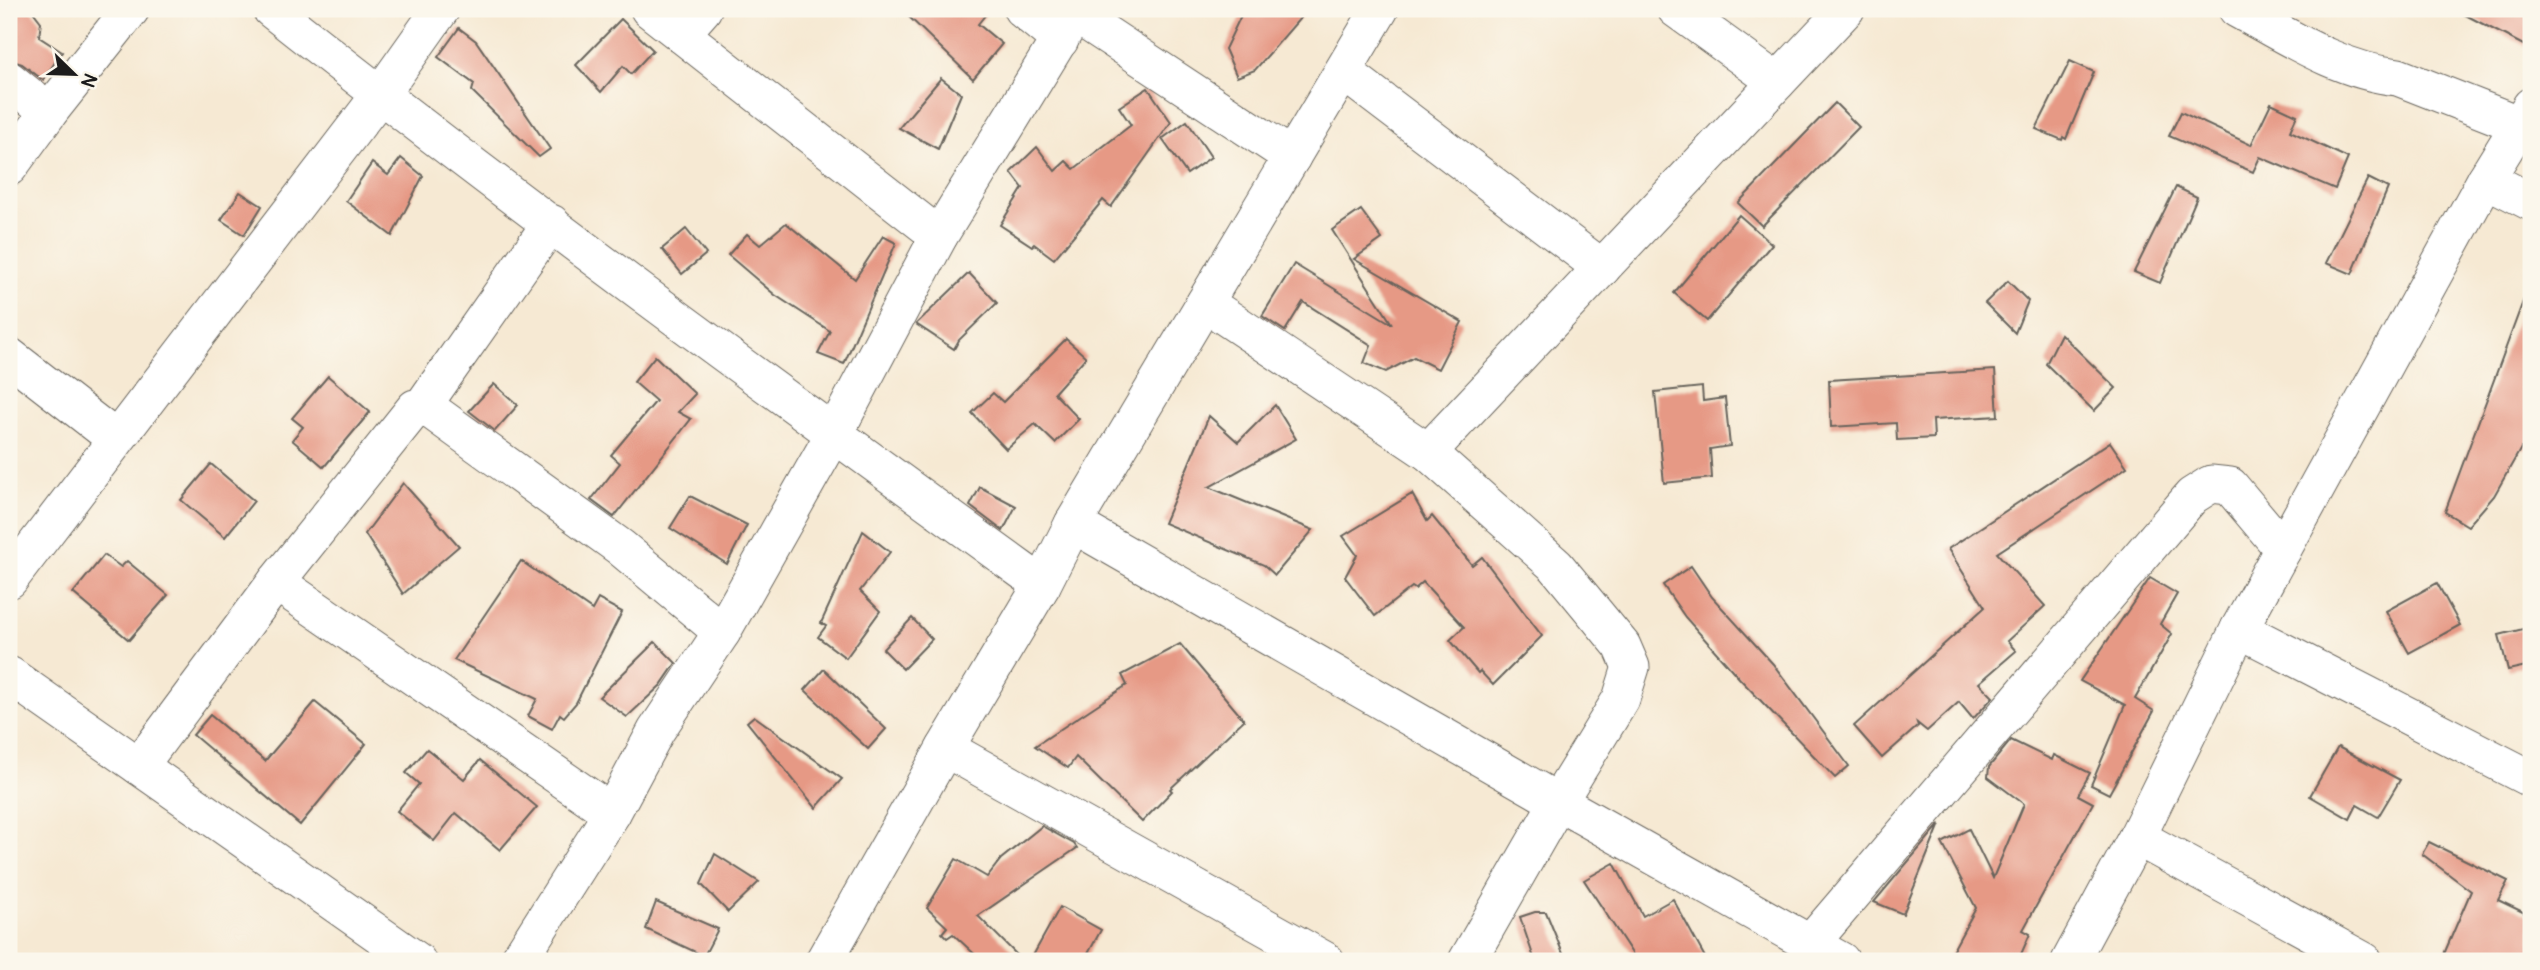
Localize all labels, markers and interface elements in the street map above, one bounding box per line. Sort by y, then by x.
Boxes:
north arrow [38,38,108,108]
text: N [75,70,102,91]

